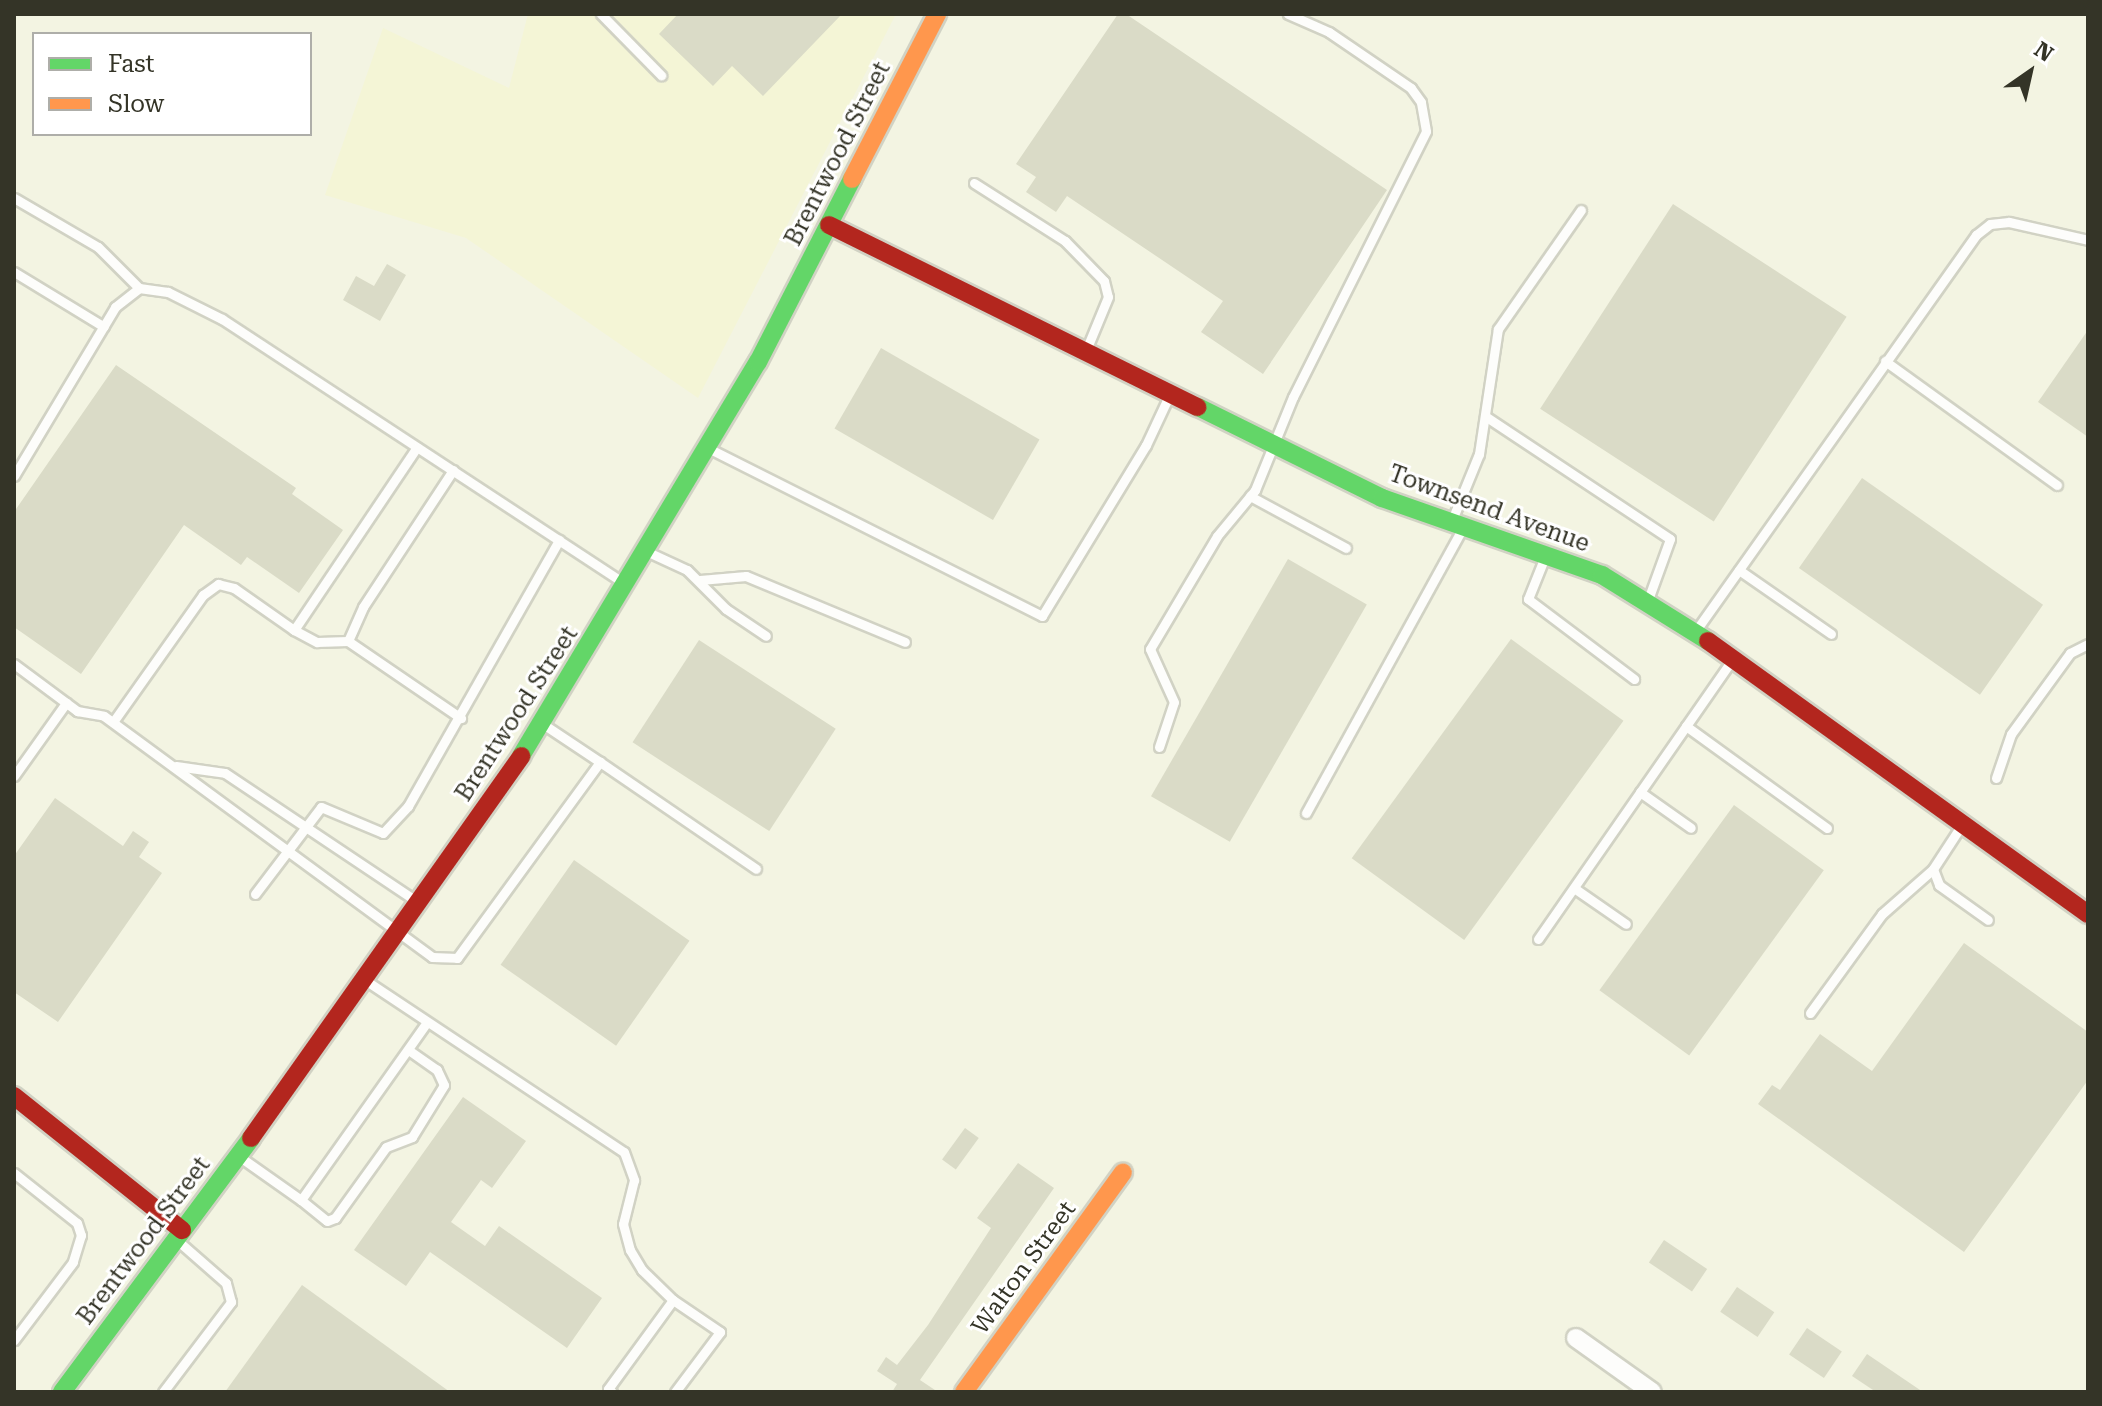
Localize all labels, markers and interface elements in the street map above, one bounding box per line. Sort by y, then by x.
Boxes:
legend [32,32,312,136]
north arrow [1990,32,2070,112]
text: N [2030,37,2058,67]
text: Fast [108,50,155,78]
street label: Brentwood Street [779,57,897,251]
text: Slow [108,90,164,118]
street label: Townsend Avenue [1385,459,1593,559]
street label: Brentwood Street [450,621,584,807]
street label: Brentwood Street [72,1151,216,1331]
street label: Walton Street [966,1196,1082,1340]

